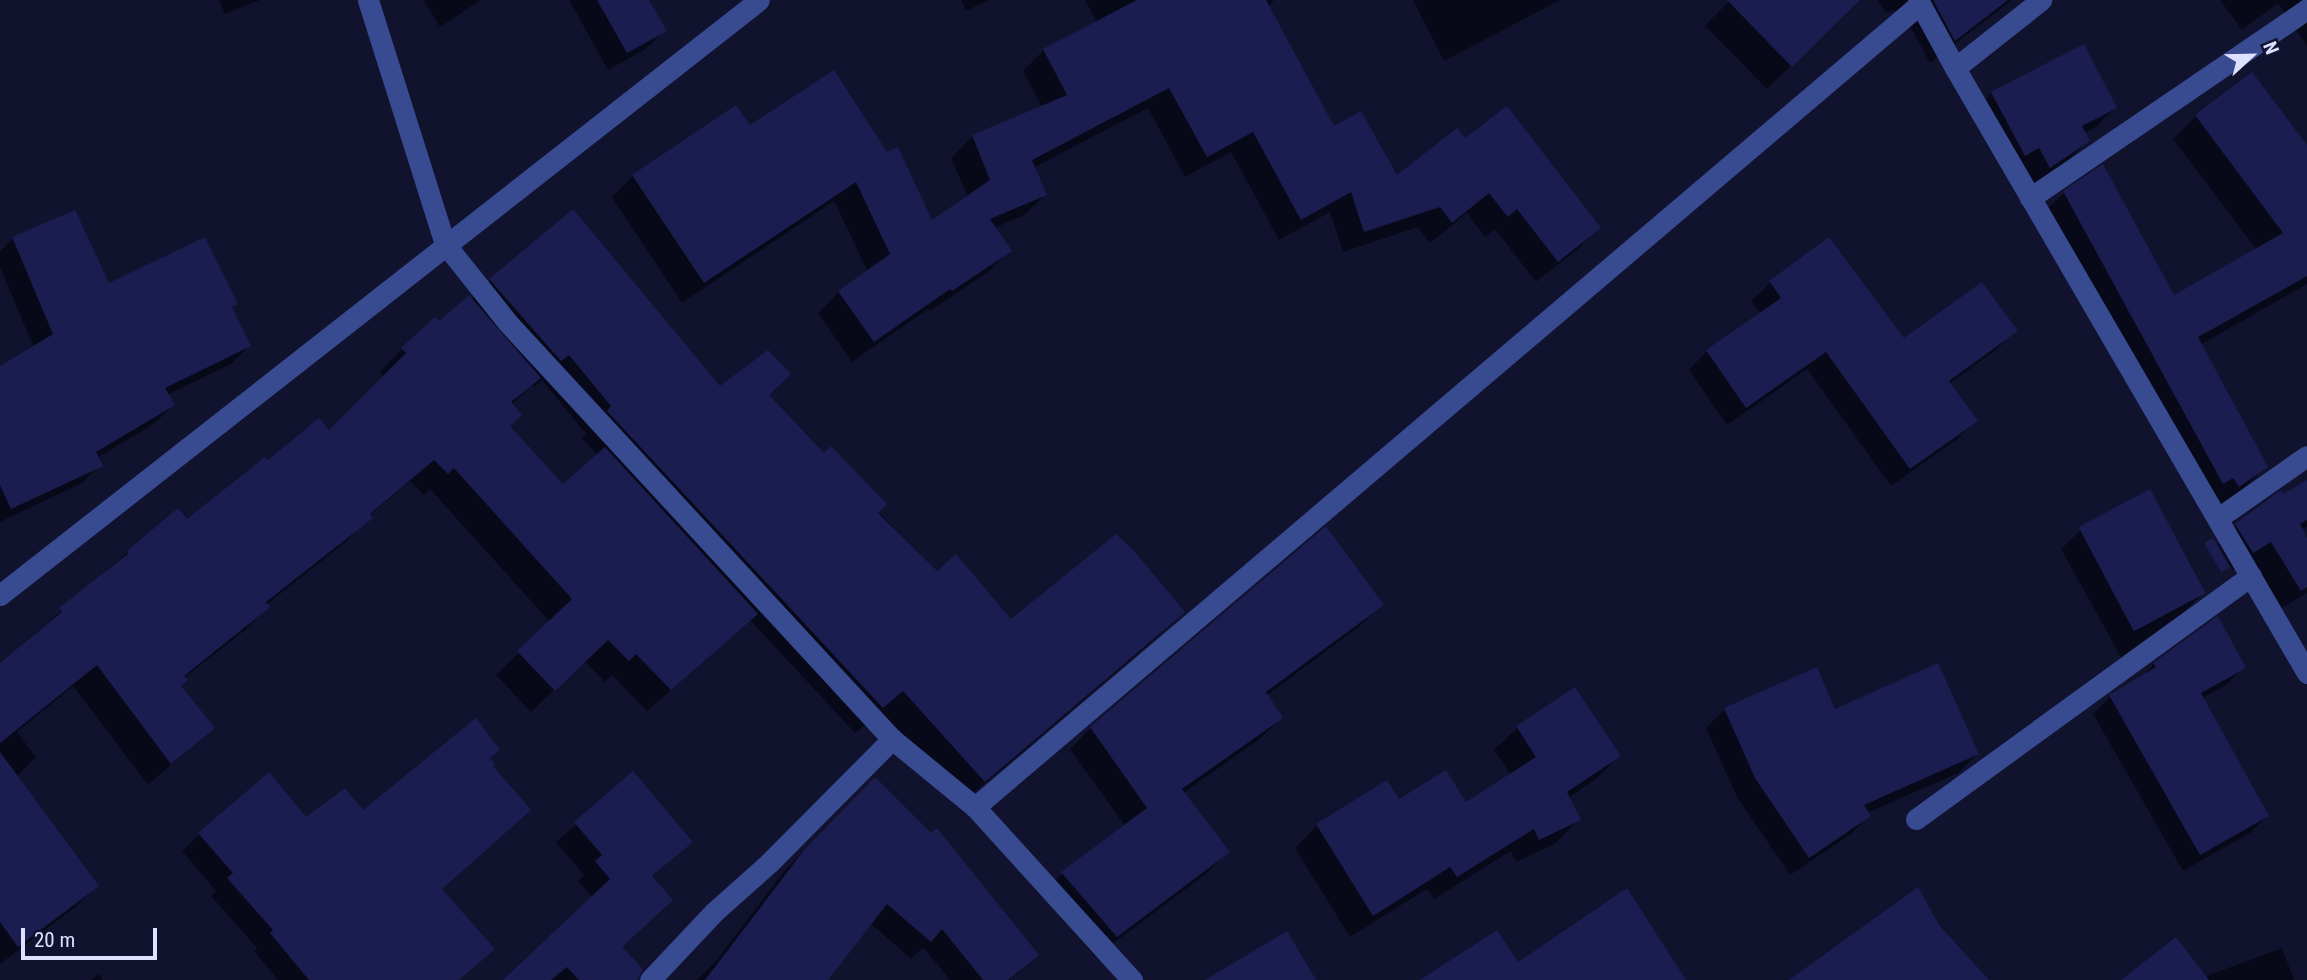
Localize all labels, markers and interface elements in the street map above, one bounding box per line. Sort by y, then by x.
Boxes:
north arrow [2216,21,2286,91]
text: N [2258,38,2284,58]
scale bar [24,914,161,958]
text: 20 m [34,928,75,952]

